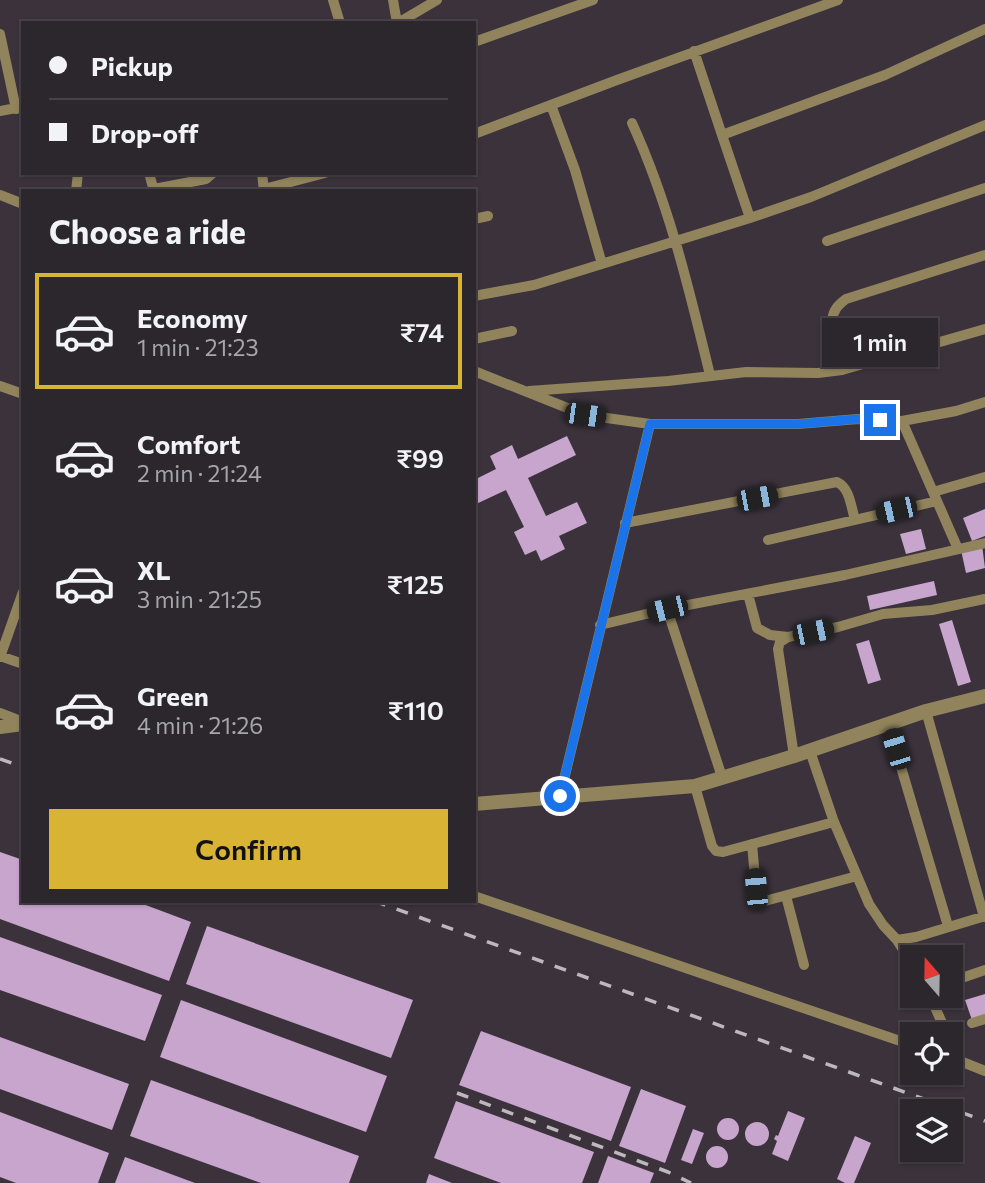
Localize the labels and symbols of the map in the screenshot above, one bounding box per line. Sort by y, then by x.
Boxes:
callout: 1 min [822,318,938,368]
car [563,402,608,428]
route end [864,404,896,436]
car [735,484,780,512]
car [874,495,919,525]
car [645,594,690,624]
car [791,617,836,647]
car [880,726,913,772]
route start [544,780,576,812]
car [744,867,769,911]
north arrow [900,945,962,1008]

